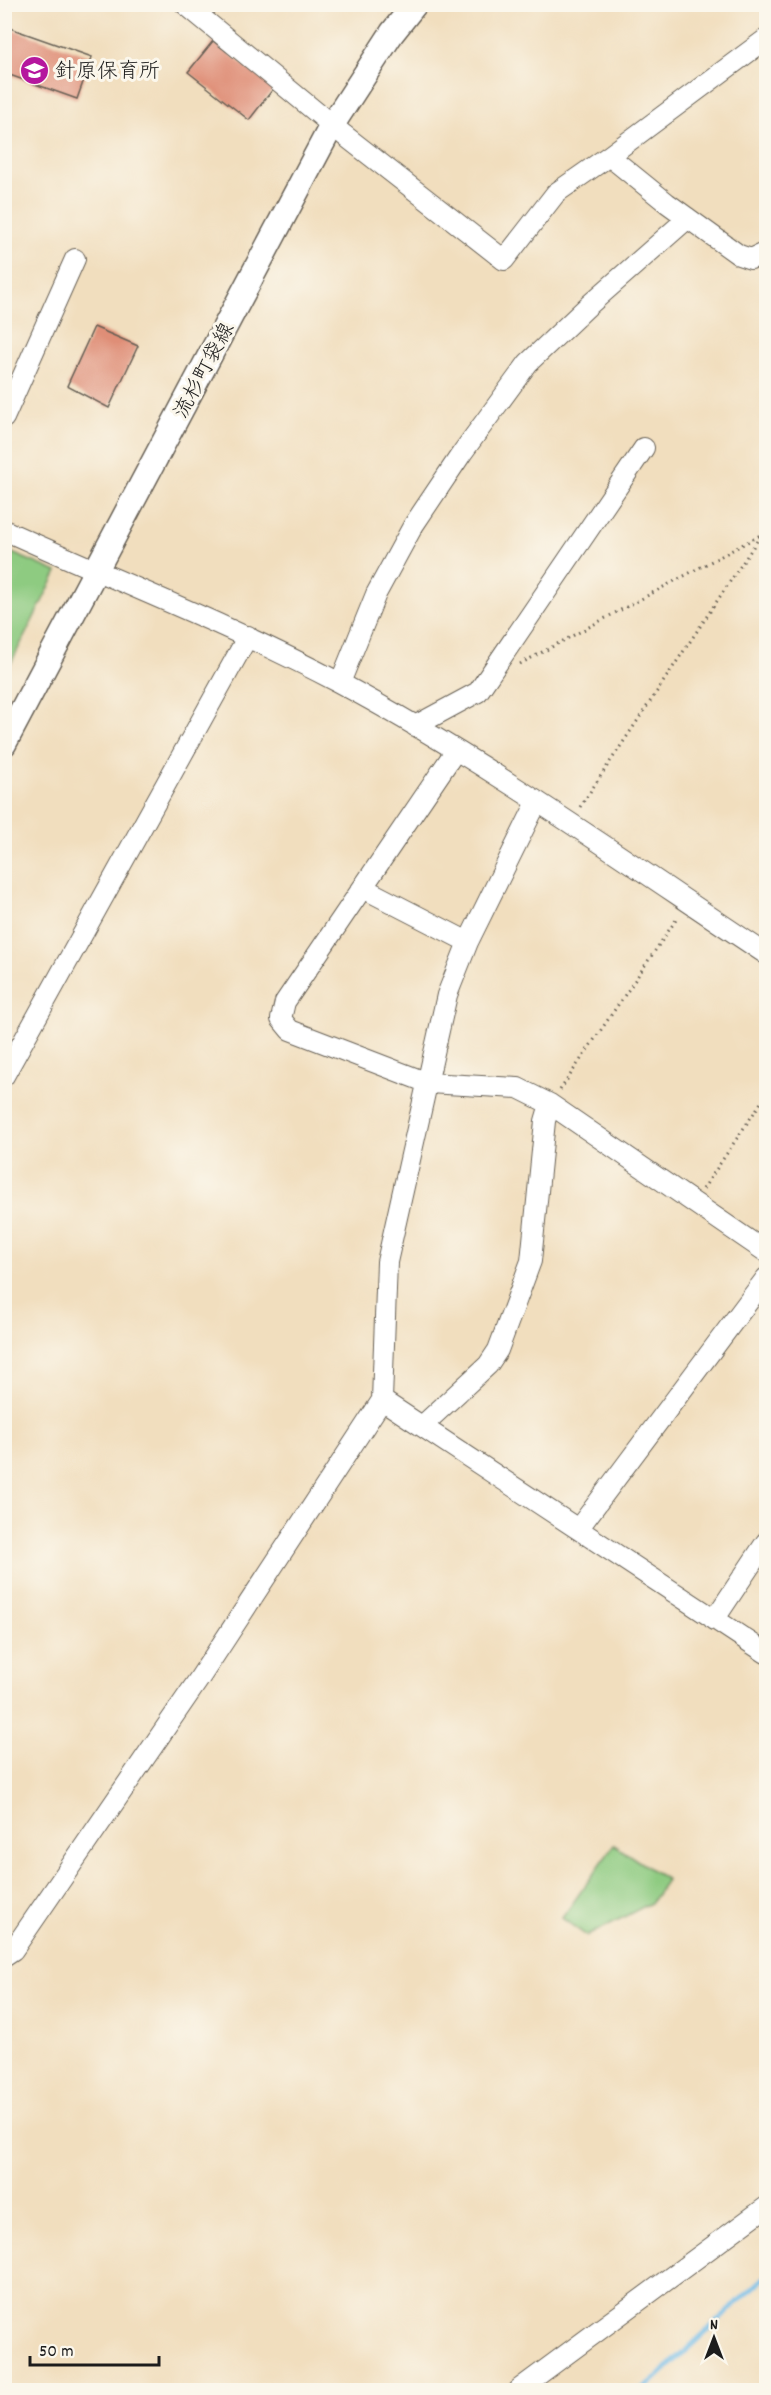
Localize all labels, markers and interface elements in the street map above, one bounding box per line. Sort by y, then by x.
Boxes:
school or university icon: 針原保育所 [18,54,50,86]
place label: 針原保育所 [55,58,160,88]
street label: 流杉町袋線 [168,318,244,425]
north arrow [684,2308,744,2368]
text: N [710,2314,718,2337]
scale bar [30,2329,159,2367]
text: 50 m [39,2340,74,2365]

